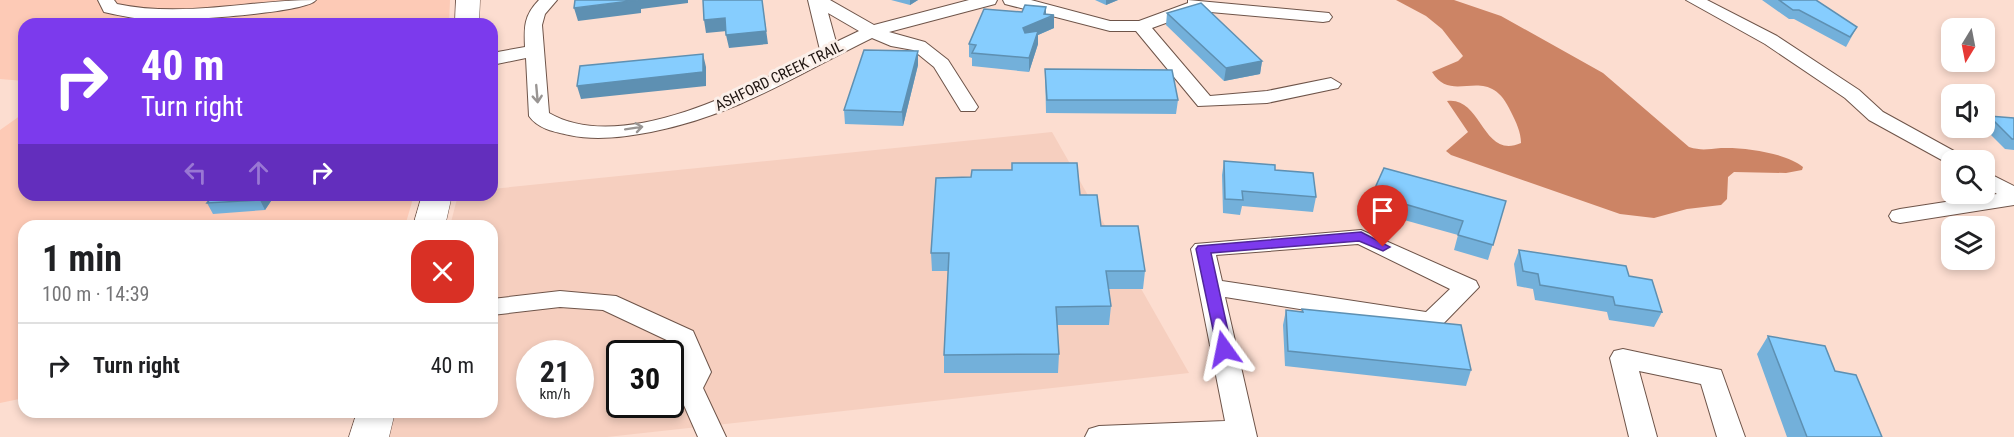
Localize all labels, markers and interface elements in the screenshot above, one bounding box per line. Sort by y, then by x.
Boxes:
north arrow [1941,18,1995,72]
map controls [1941,18,1995,270]
street label: ASHFORD CREEK TRAIL [712,37,846,115]
text: 40 m [141,41,224,90]
icon: right [42,42,120,120]
one-way arrow [532,84,543,104]
button: sound [1941,84,1995,138]
text: Turn right [141,91,243,123]
one-way arrow [624,122,644,133]
button: search [1941,150,1995,204]
icon: left [179,156,212,189]
icon: ahead [242,156,275,189]
icon: right [305,156,338,189]
pin [1357,185,1408,247]
icon: arrive [1366,194,1399,227]
button: layers [1941,216,1995,270]
text: 1 min [42,238,122,280]
button: close [411,240,474,303]
text: 100 m · 14:39 [42,282,149,306]
position arrow [1192,317,1256,381]
speed limit sign: 30 [606,340,684,418]
icon: right [42,349,75,382]
text: Turn right [93,353,180,378]
text: 40 m [431,353,474,378]
text: 21 [540,354,570,389]
text: km/h [540,385,570,403]

